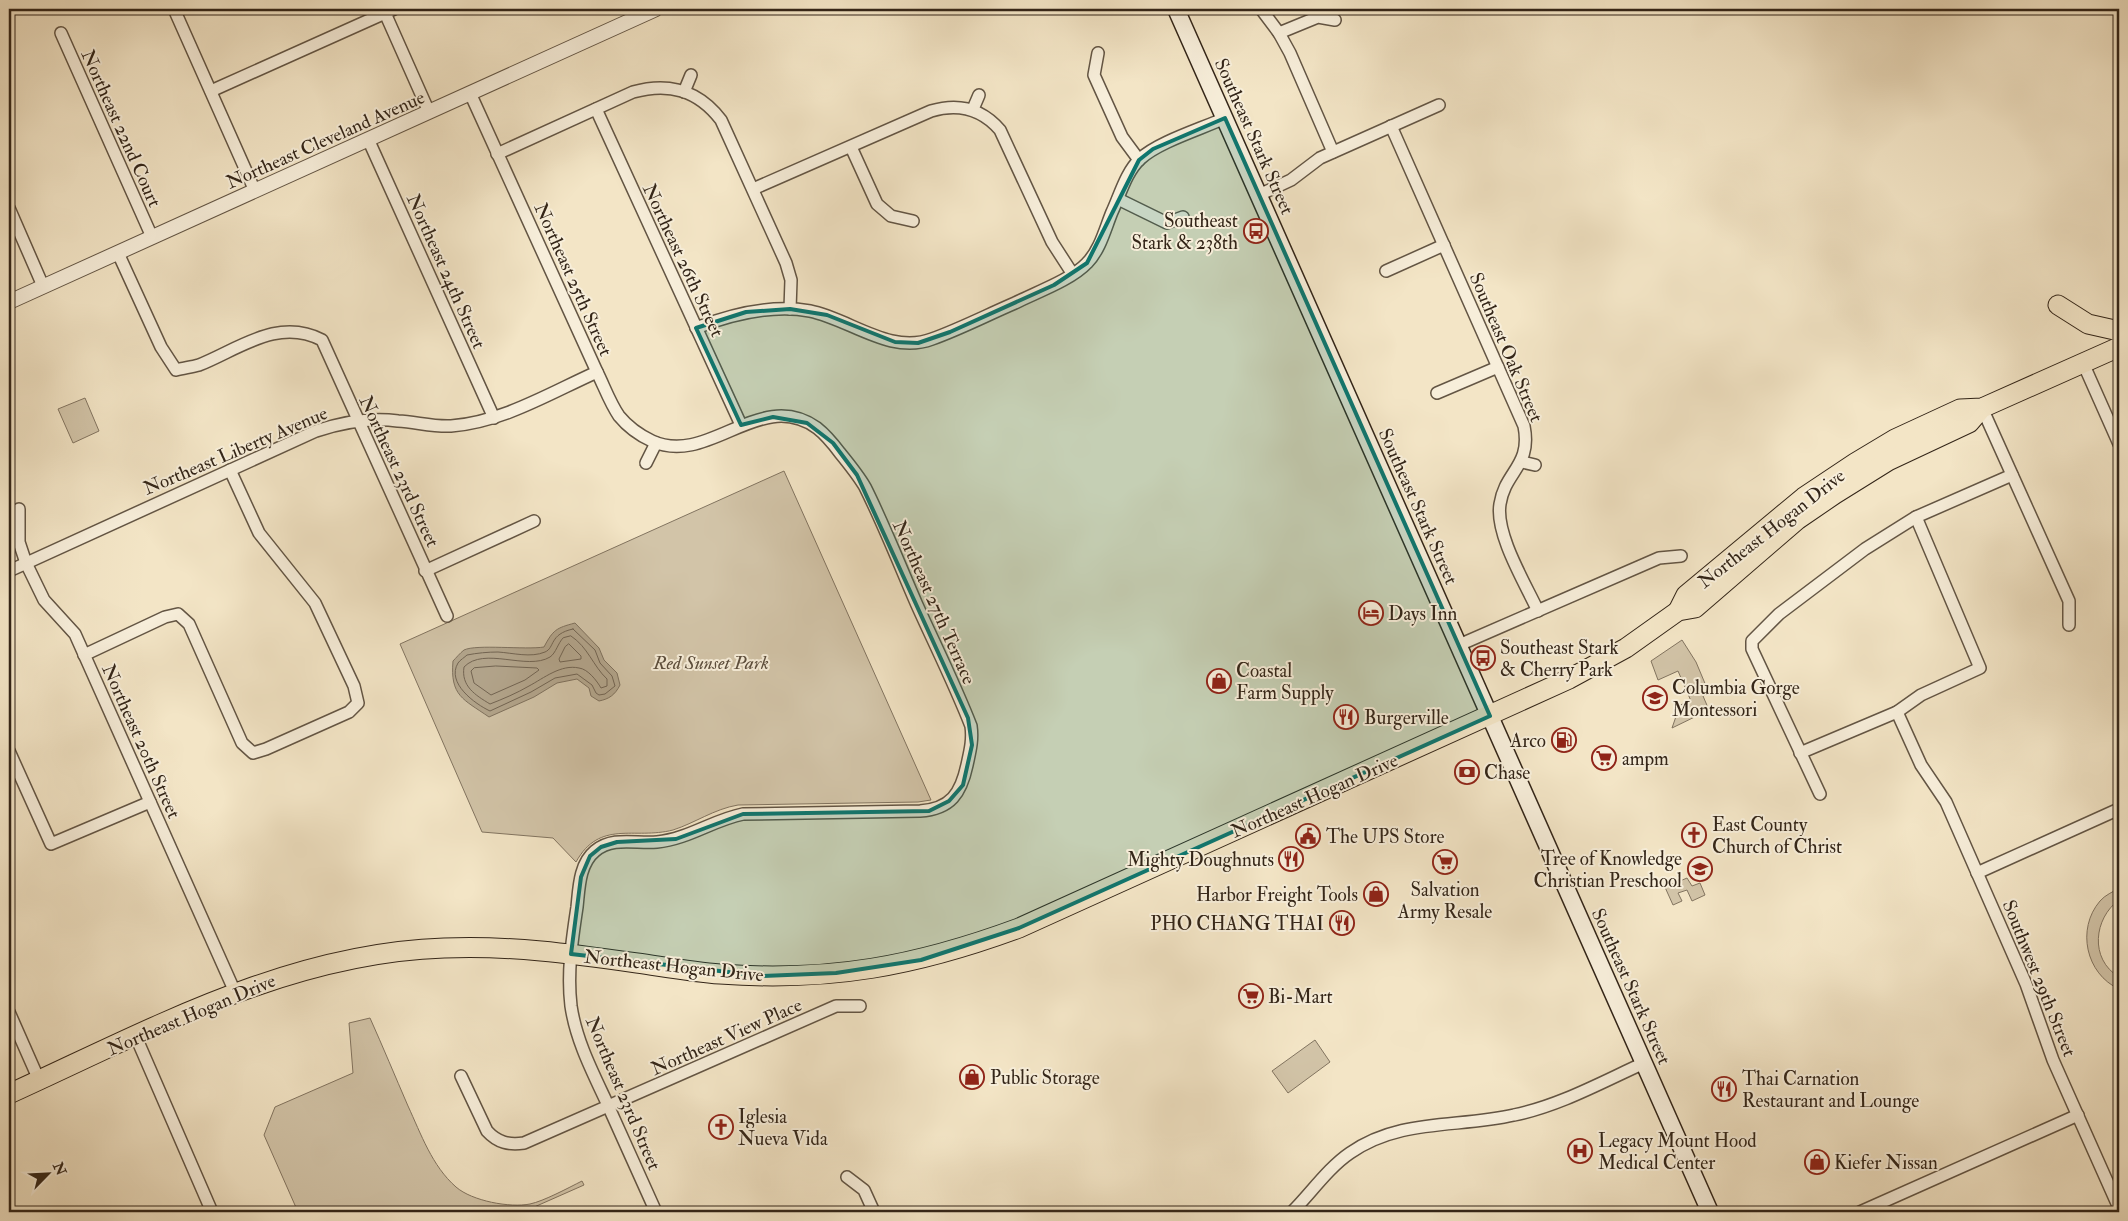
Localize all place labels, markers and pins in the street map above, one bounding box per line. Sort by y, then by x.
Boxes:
place label: Southeast Stark & 238th [1131,209,1238,255]
bus stop icon: Southeast Stark & 238th [1243,218,1269,244]
hotel icon: Days Inn [1358,600,1384,626]
place label: Days Inn [1388,602,1457,626]
place label: Southeast Stark & Cherry Park [1500,636,1619,682]
bus stop icon: Southeast Stark & Cherry Park [1470,645,1496,671]
place label: Coastal Farm Supply [1236,659,1334,706]
shop icon: Coastal Farm Supply [1206,668,1232,694]
place label: Columbia Gorge Montessori [1672,676,1800,722]
school or university icon: Columbia Gorge Montessori [1642,685,1668,711]
restaurant icon: Burgerville [1333,704,1359,730]
place label: Burgerville [1364,706,1449,730]
fuel station icon: Arco [1551,727,1577,753]
place label: Arco [1509,729,1546,753]
supermarket icon: ampm [1591,745,1617,771]
place label: ampm [1622,747,1669,772]
bank icon: Chase [1454,759,1480,785]
place label: Chase [1484,761,1530,785]
place label: East County Church of Christ [1712,813,1842,859]
church icon: East County Church of Christ [1681,822,1707,848]
public building icon: The UPS Store [1295,823,1321,849]
place label: The UPS Store [1326,825,1444,849]
restaurant icon: Mighty Doughnuts [1278,846,1304,872]
place label: Tree of Knowledge Christian Preschool [1534,847,1682,893]
place label: Mighty Doughnuts [1127,848,1274,872]
supermarket icon: Salvation Army Resale [1432,849,1458,875]
school or university icon: Tree of Knowledge Christian Preschool [1687,856,1713,882]
place label: Salvation Army Resale [1397,878,1492,924]
shop icon: Harbor Freight Tools [1363,881,1389,907]
place label: Harbor Freight Tools [1196,883,1358,907]
restaurant icon: PHO CHANG THAI [1329,910,1355,936]
place label: PHO CHANG THAI [1150,912,1324,936]
supermarket icon: Bi-Mart [1238,983,1264,1009]
place label: Bi-Mart [1268,985,1333,1009]
shop icon: Public Storage [959,1064,985,1090]
place label: Public Storage [990,1066,1100,1090]
place label: Thai Carnation Restaurant and Lounge [1742,1067,1919,1113]
restaurant icon: Thai Carnation Restaurant and Lounge [1711,1076,1737,1102]
place label: Iglesia Nueva Vida [738,1105,828,1151]
church icon: Iglesia Nueva Vida [708,1114,734,1140]
place label: Legacy Mount Hood Medical Center [1598,1129,1757,1175]
hospital icon: Legacy Mount Hood Medical Center [1567,1138,1593,1164]
shop icon: Kiefer Nissan [1804,1149,1830,1175]
place label: Kiefer Nissan [1834,1151,1938,1175]

